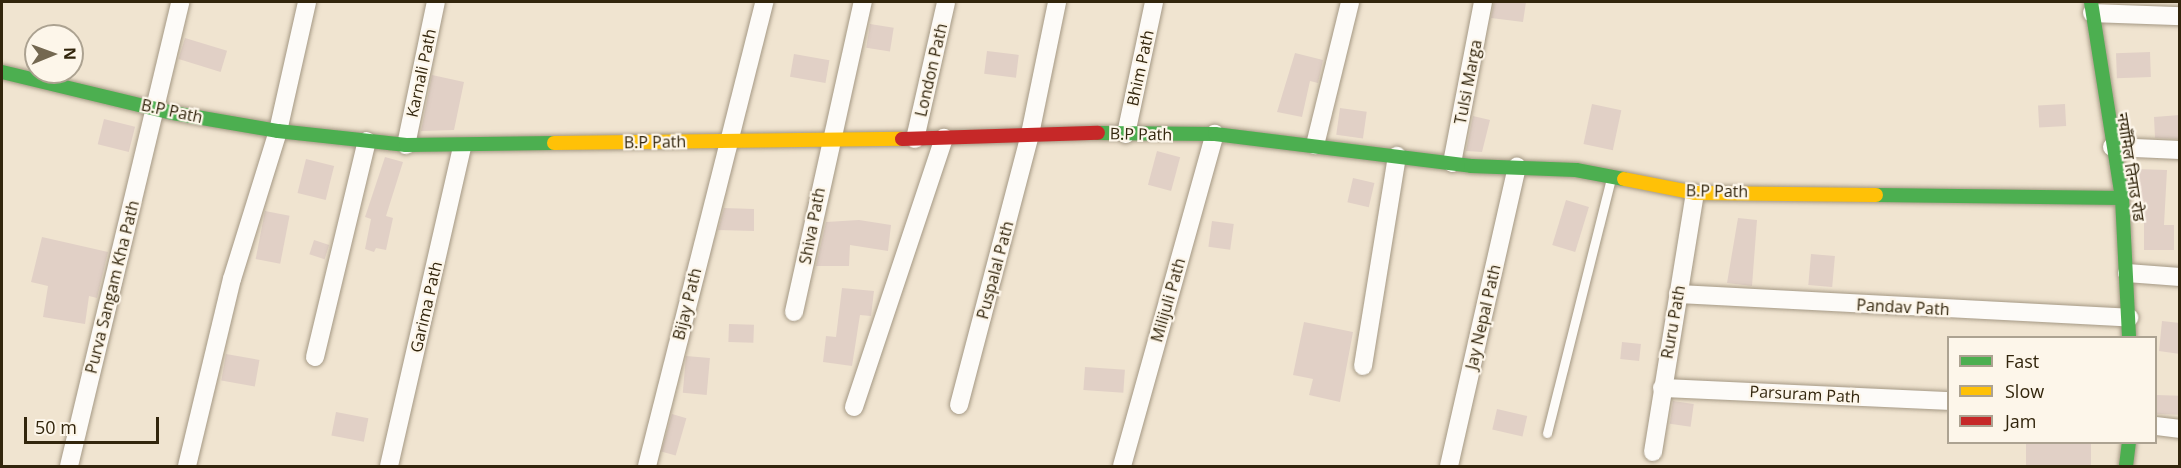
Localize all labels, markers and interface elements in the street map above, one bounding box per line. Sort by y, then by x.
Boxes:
street label: London Path [911,21,951,119]
north arrow [24,24,84,84]
street label: Karnali Path [402,27,440,119]
street label: Bhim Path [1123,28,1157,108]
street label: Tulsi Marga [1450,38,1486,126]
text: N [59,47,81,60]
street label: B.P Path [140,95,204,127]
street label: नयाँमिल तिनाउ रोड [2113,111,2149,223]
street label: B.P Path [1110,124,1172,144]
street label: B.P Path [624,132,686,152]
street label: B.P Path [1686,181,1748,201]
street label: Shiva Path [795,186,829,266]
street label: Purva Sangam Kha Path [81,198,143,376]
street label: Puspalal Path [973,219,1017,321]
street label: Milijuli Path [1147,256,1189,344]
street label: Garima Path [406,260,446,354]
street label: Jay Nepal Path [1462,263,1504,371]
street label: Bijay Path [669,266,705,342]
street label: Ruru Path [1657,284,1689,360]
street label: Pandav Path [1856,295,1950,319]
legend [1947,336,2157,444]
text: Fast [2005,349,2039,373]
text: Slow [2005,379,2044,403]
street label: Parsuram Path [1749,382,1861,406]
scale bar [27,405,162,443]
text: Jam [2005,409,2037,433]
text: 50 m [35,415,77,439]

